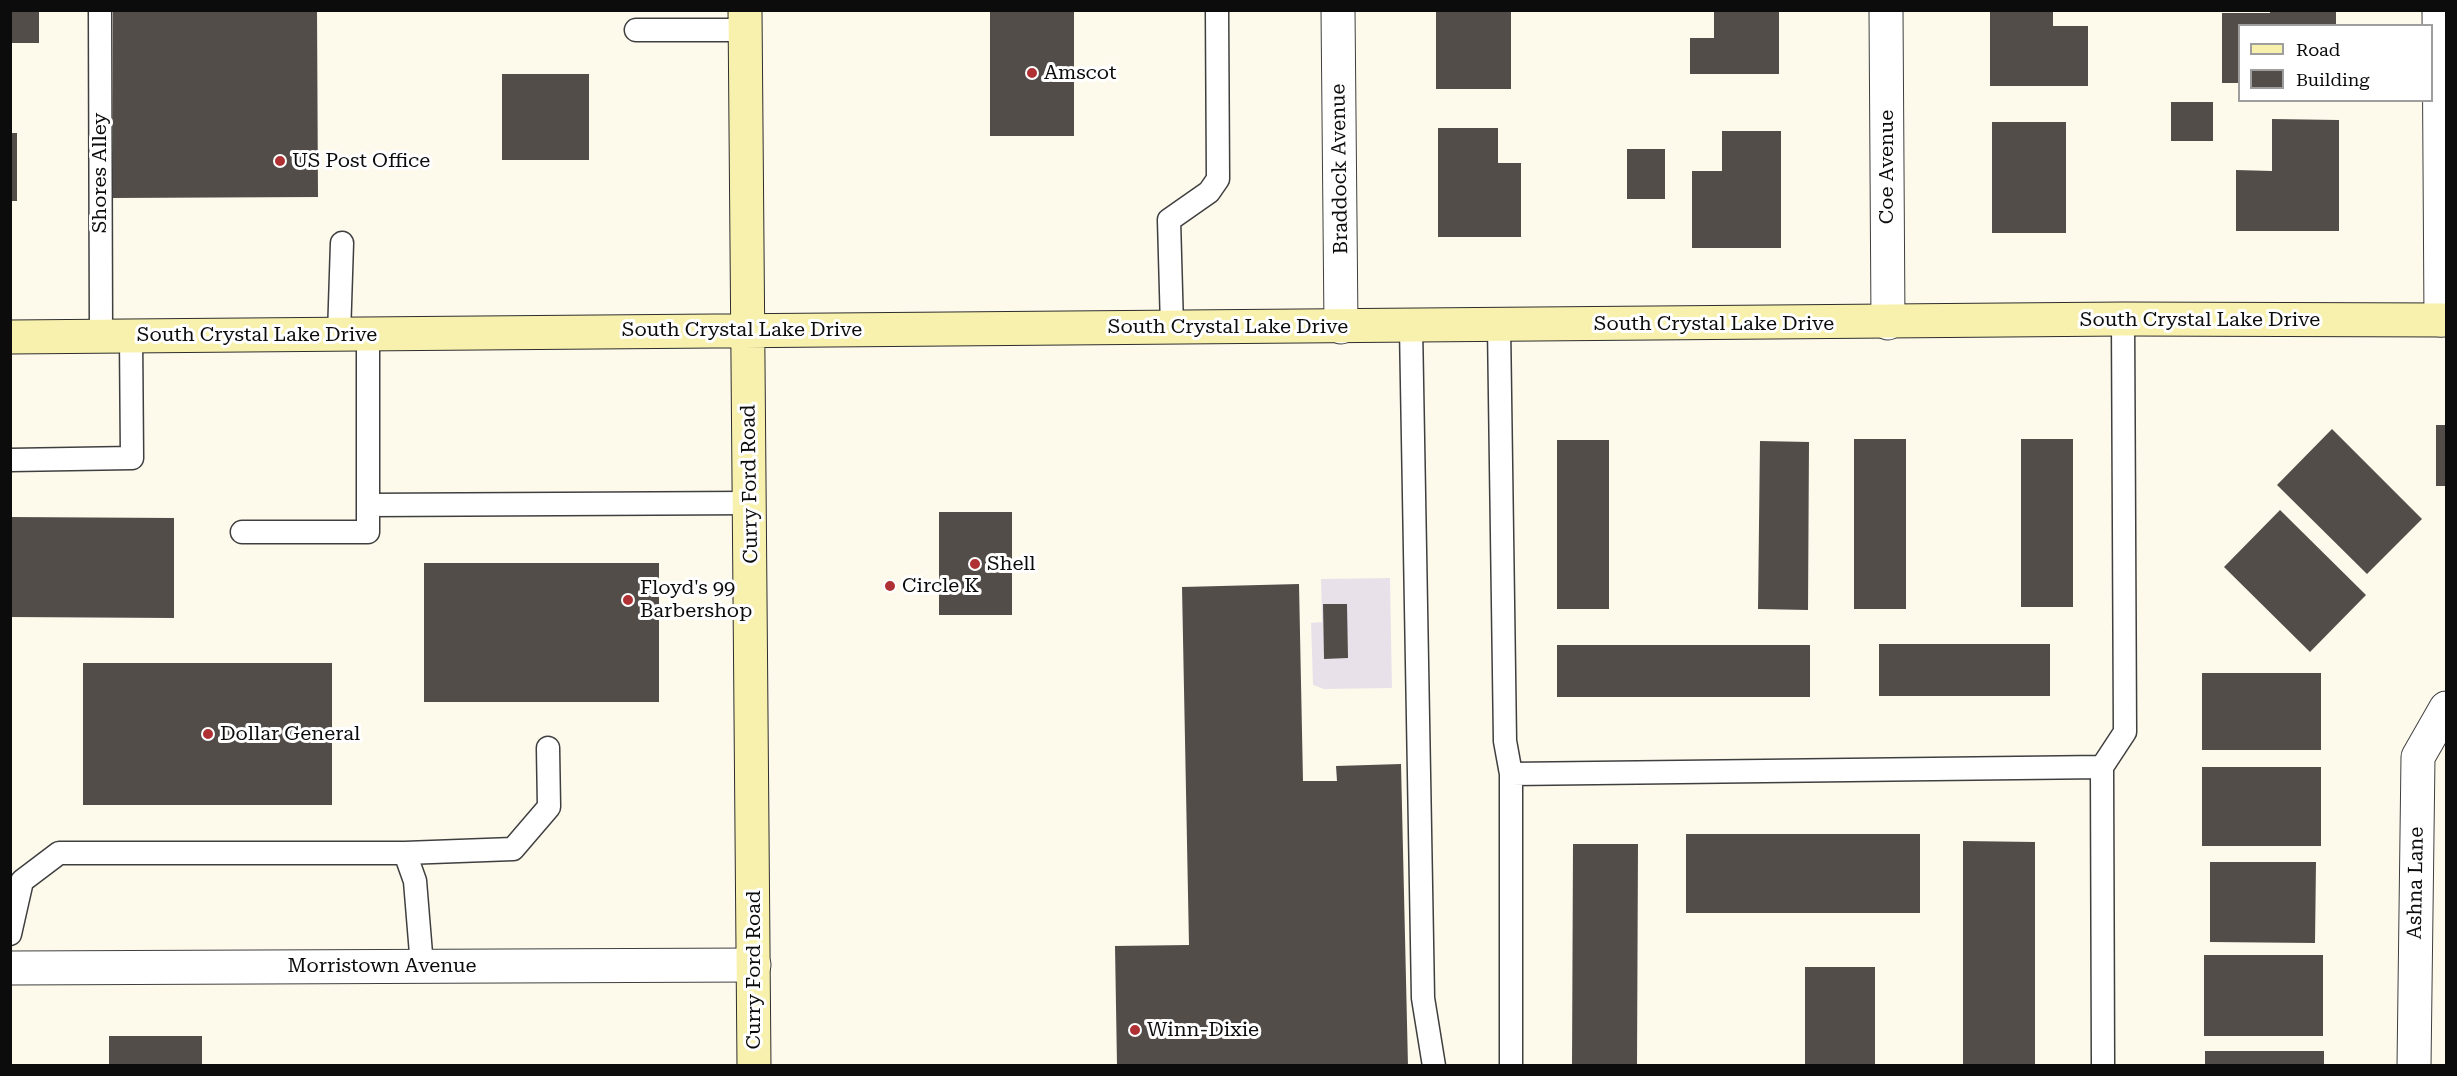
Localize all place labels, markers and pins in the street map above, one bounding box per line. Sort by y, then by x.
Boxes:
place label: Amscot [1044,61,1117,85]
marker: Amscot [1025,66,1039,80]
place label: US Post Office [292,149,430,173]
marker: US Post Office [273,154,287,168]
place label: Shell [987,552,1036,576]
marker: Shell [968,557,982,571]
place label: Circle K [902,574,979,598]
place label: Floyd's 99 Barbershop [640,576,752,623]
marker: Circle K [883,579,897,593]
marker: Floyd's 99 Barbershop [621,593,635,607]
place label: Dollar General [220,722,360,746]
marker: Dollar General [201,727,215,741]
place label: Winn-Dixie [1147,1018,1259,1042]
marker: Winn-Dixie [1128,1023,1142,1037]

